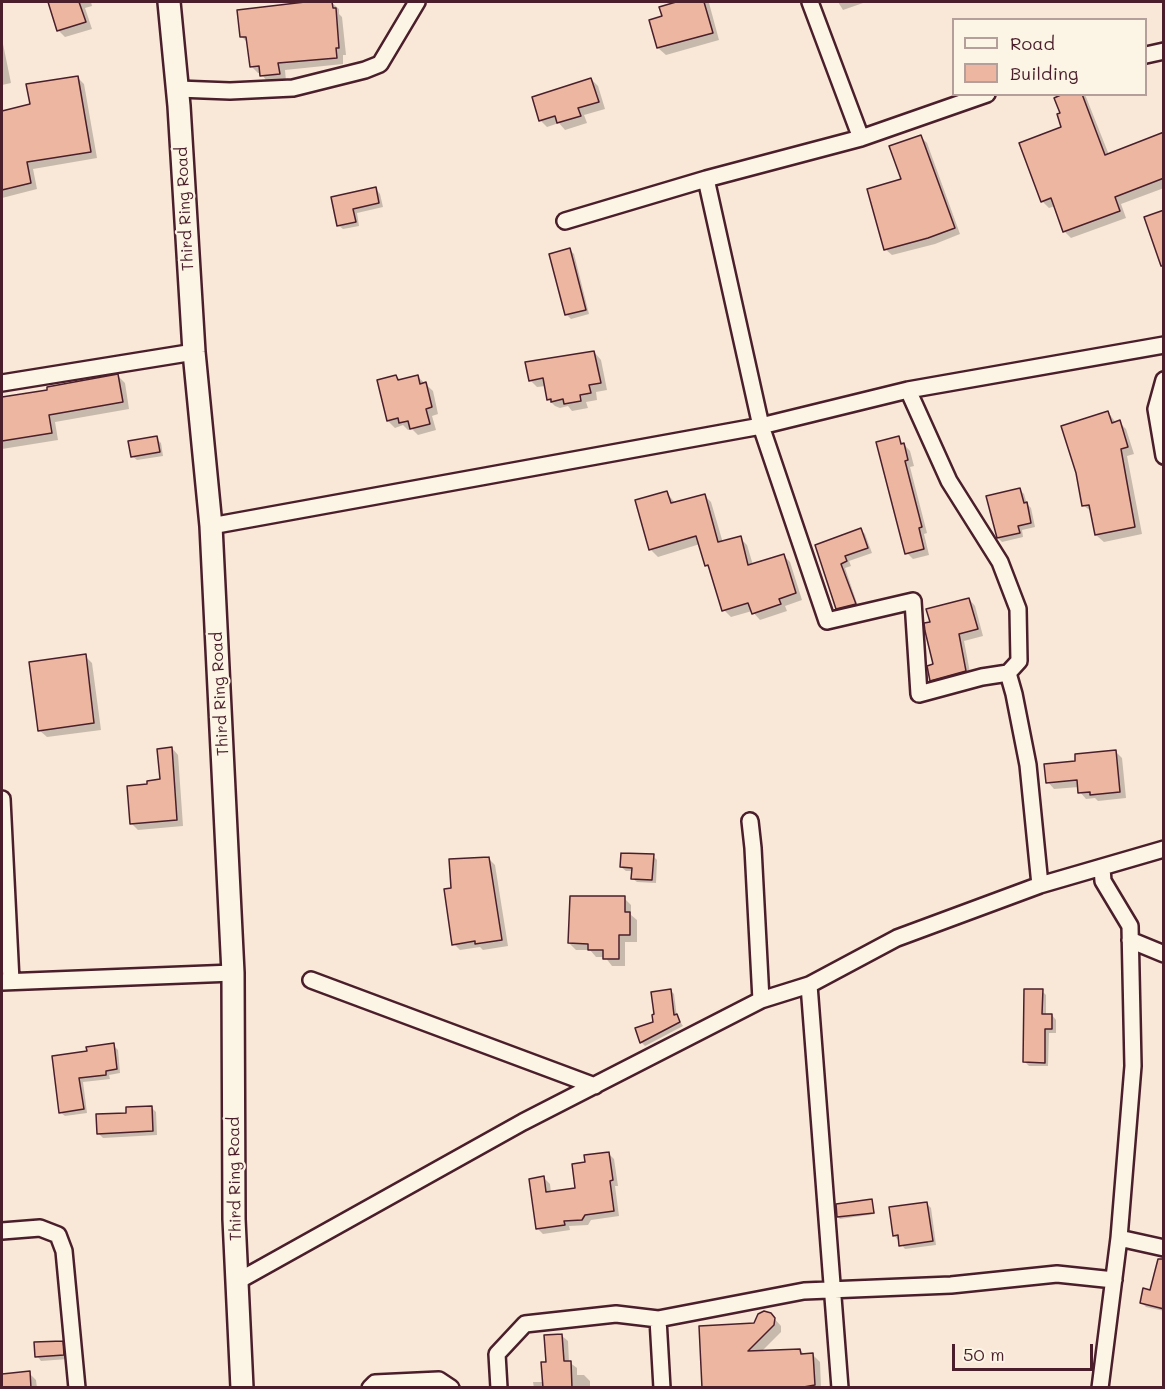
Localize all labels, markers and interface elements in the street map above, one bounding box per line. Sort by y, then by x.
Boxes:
legend [952,18,1147,96]
text: Road [1010,31,1055,55]
text: Building [1010,61,1078,85]
street label: Third Ring Road [172,146,198,272]
street label: Third Ring Road [207,631,233,757]
street label: Third Ring Road [224,1117,246,1241]
scale bar [955,1332,1096,1370]
text: 50 m [963,1342,1005,1366]

